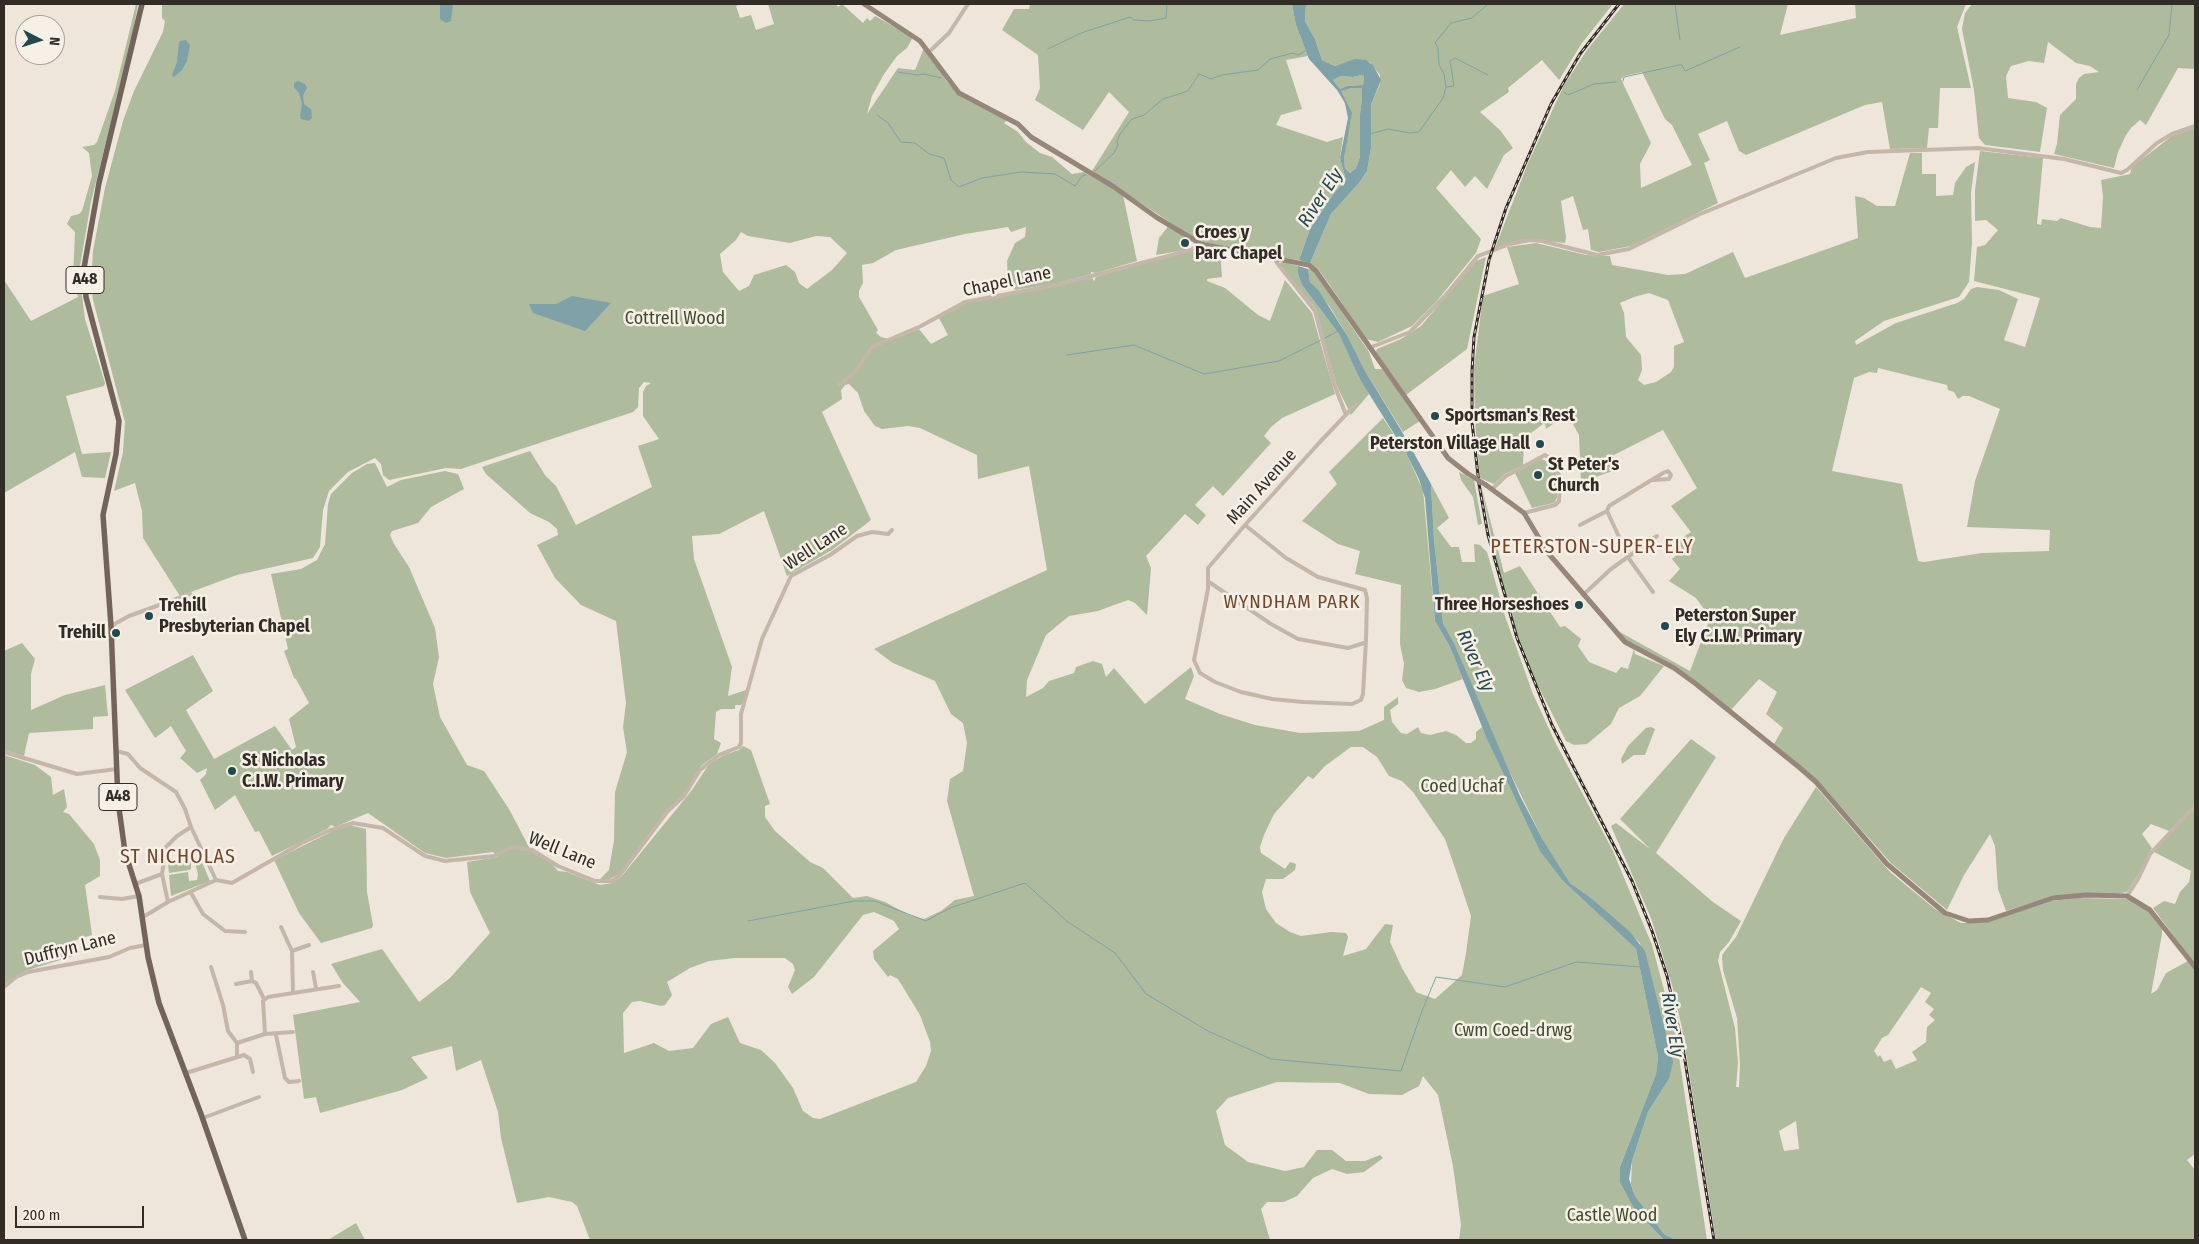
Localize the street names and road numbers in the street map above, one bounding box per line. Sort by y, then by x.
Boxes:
street label: Chapel Lane [961,262,1053,302]
road number: A48 [66,266,104,294]
street label: Main Avenue [1223,445,1301,529]
street label: Well Lane [780,519,852,575]
road number: A48 [99,784,137,810]
street label: Well Lane [525,828,599,874]
street label: Duffryn Lane [22,927,118,971]

